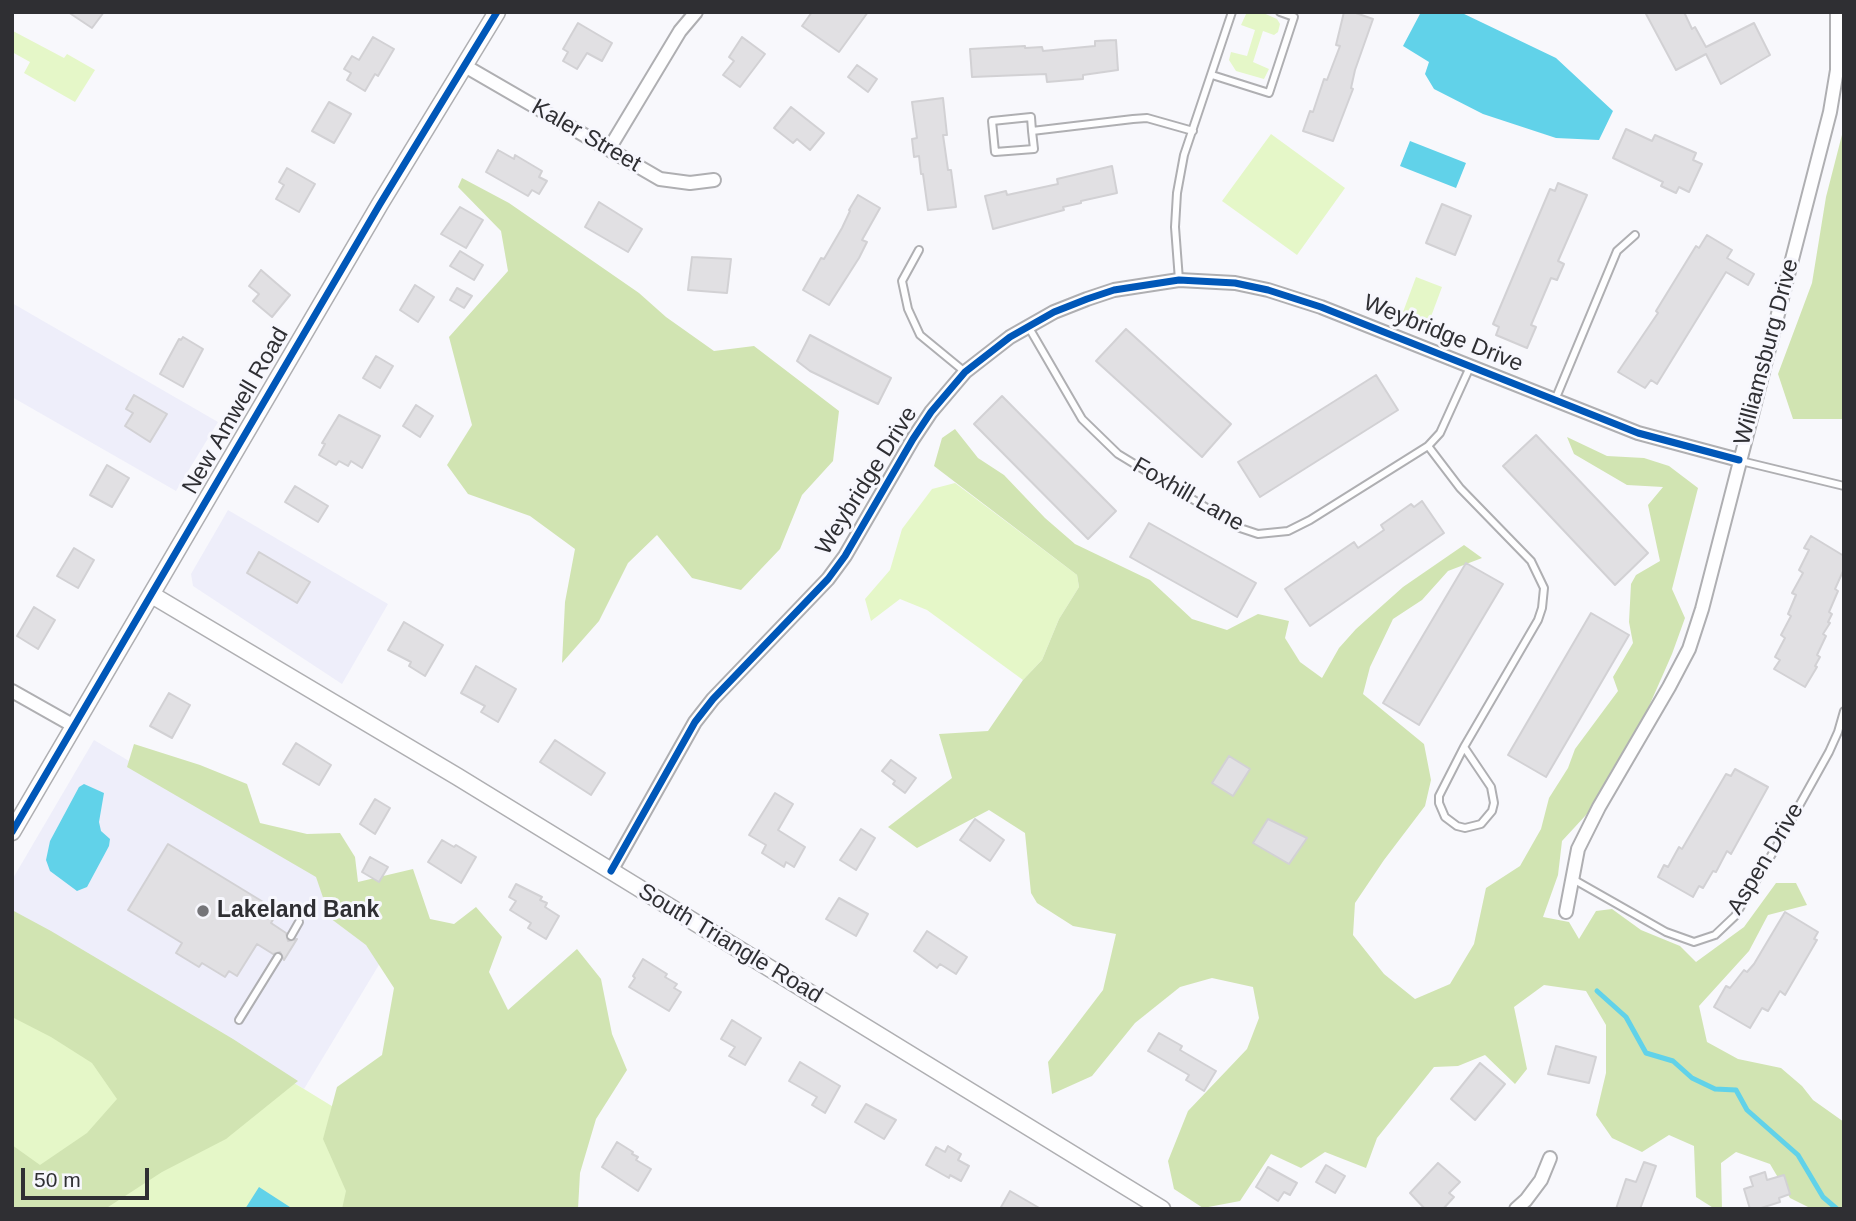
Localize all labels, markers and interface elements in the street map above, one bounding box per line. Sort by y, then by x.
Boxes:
street label: Kaler Street [527,94,645,178]
street label: Williamsburg Drive [1729,256,1805,448]
street label: Weybridge Drive [1359,289,1527,379]
street label: New Amwell Road [177,323,295,499]
street label: Weybridge Drive [810,402,924,560]
street label: Foxhill Lane [1127,452,1249,538]
street label: Aspen Drive [1722,798,1810,920]
street label: South Triangle Road [633,878,827,1010]
place label: Lakeland Bank [217,897,379,925]
marker: Lakeland Bank [195,903,211,919]
scale bar [24,1154,152,1198]
text: 50 m [34,1168,81,1191]

